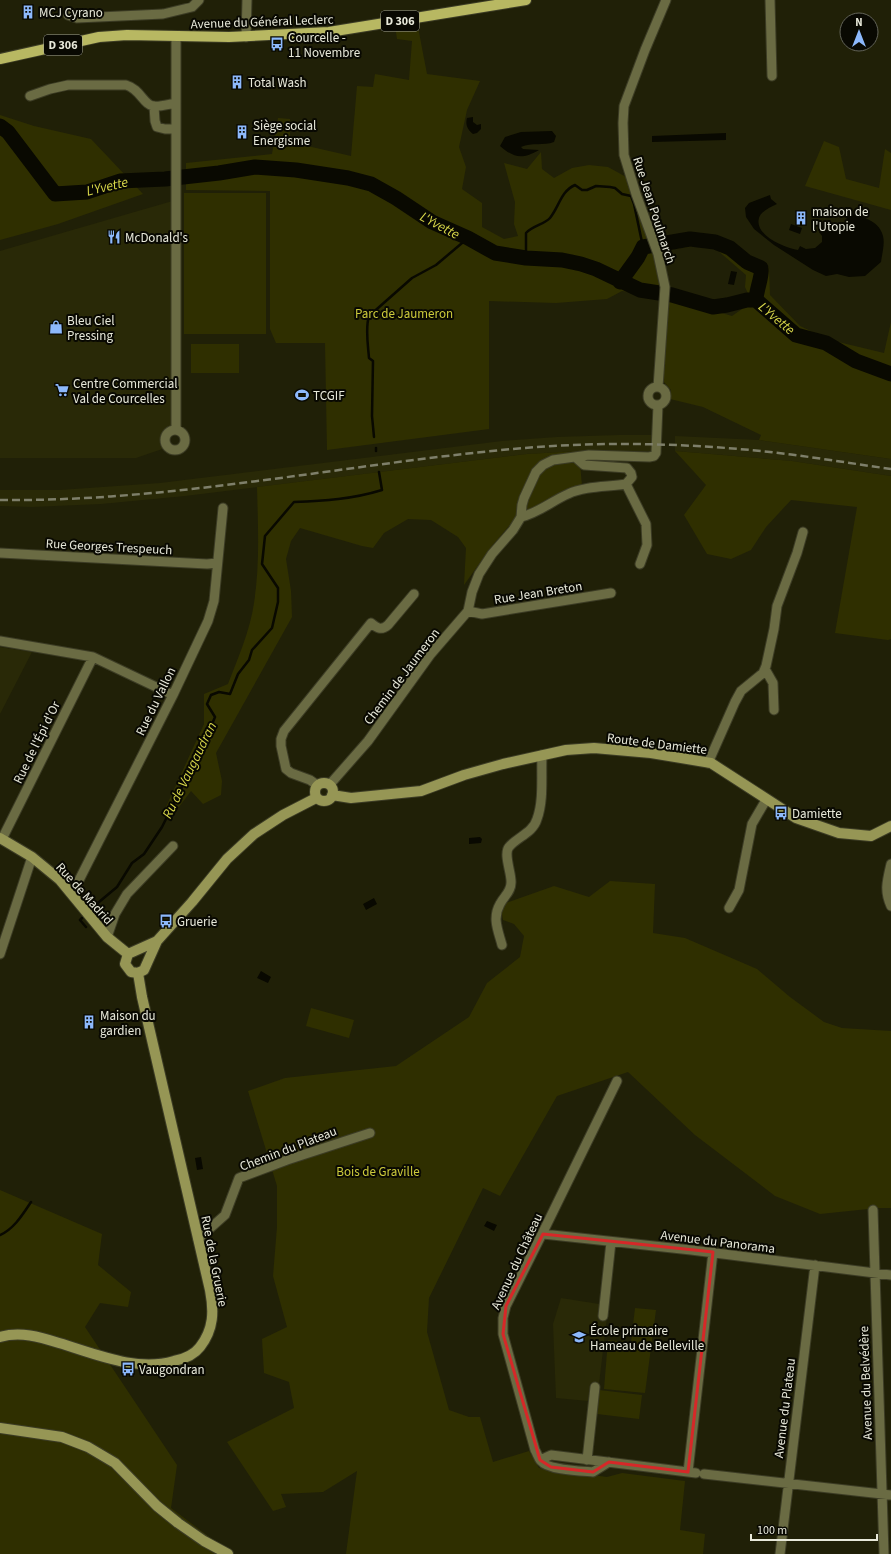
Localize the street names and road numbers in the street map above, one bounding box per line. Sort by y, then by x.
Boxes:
street label: Avenue du Général Leclerc [190,11,334,33]
road number: D 306 [381,11,419,31]
road number: D 306 [44,35,82,55]
street label: Rue Jean Poulmarch [628,155,680,266]
street label: Rue Georges Trespeuch [45,535,173,559]
street label: Rue Jean Breton [493,577,584,609]
street label: Chemin de Jaumeron [360,625,444,729]
street label: Rue du Vallon [132,664,180,739]
street label: Rue de l'Épi d'Or [9,698,65,787]
street label: Route de Damiette [606,729,708,759]
street label: Rue de Madrid [51,859,117,929]
street label: Chemin du Plateau [237,1122,340,1176]
street label: Avenue du Château [487,1210,547,1313]
street label: Rue de la Gruerie [196,1214,232,1308]
street label: Avenue du Panorama [660,1226,776,1258]
street label: Avenue du Belvédère [855,1326,877,1440]
street label: Avenue du Plateau [770,1357,800,1459]

